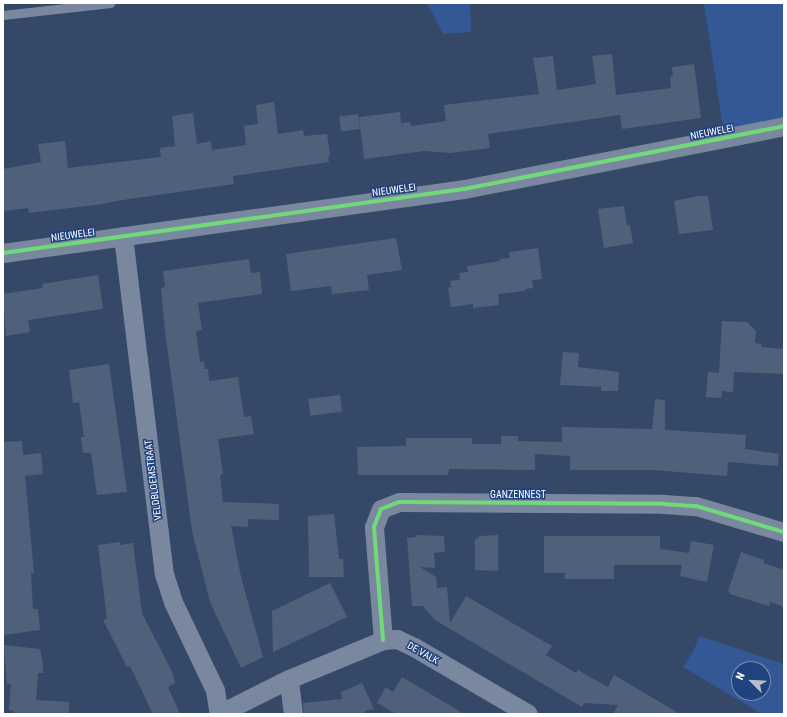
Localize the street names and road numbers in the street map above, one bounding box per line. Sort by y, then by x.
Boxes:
street label: NIEUWELEI [689,122,735,142]
street label: NIEUWELEI [371,181,417,199]
street label: NIEUWELEI [50,226,96,244]
street label: VELDBLOEMSTRAAT [142,439,164,521]
street label: GANZENNEST [490,489,546,501]
street label: DE VALK [405,639,441,667]

